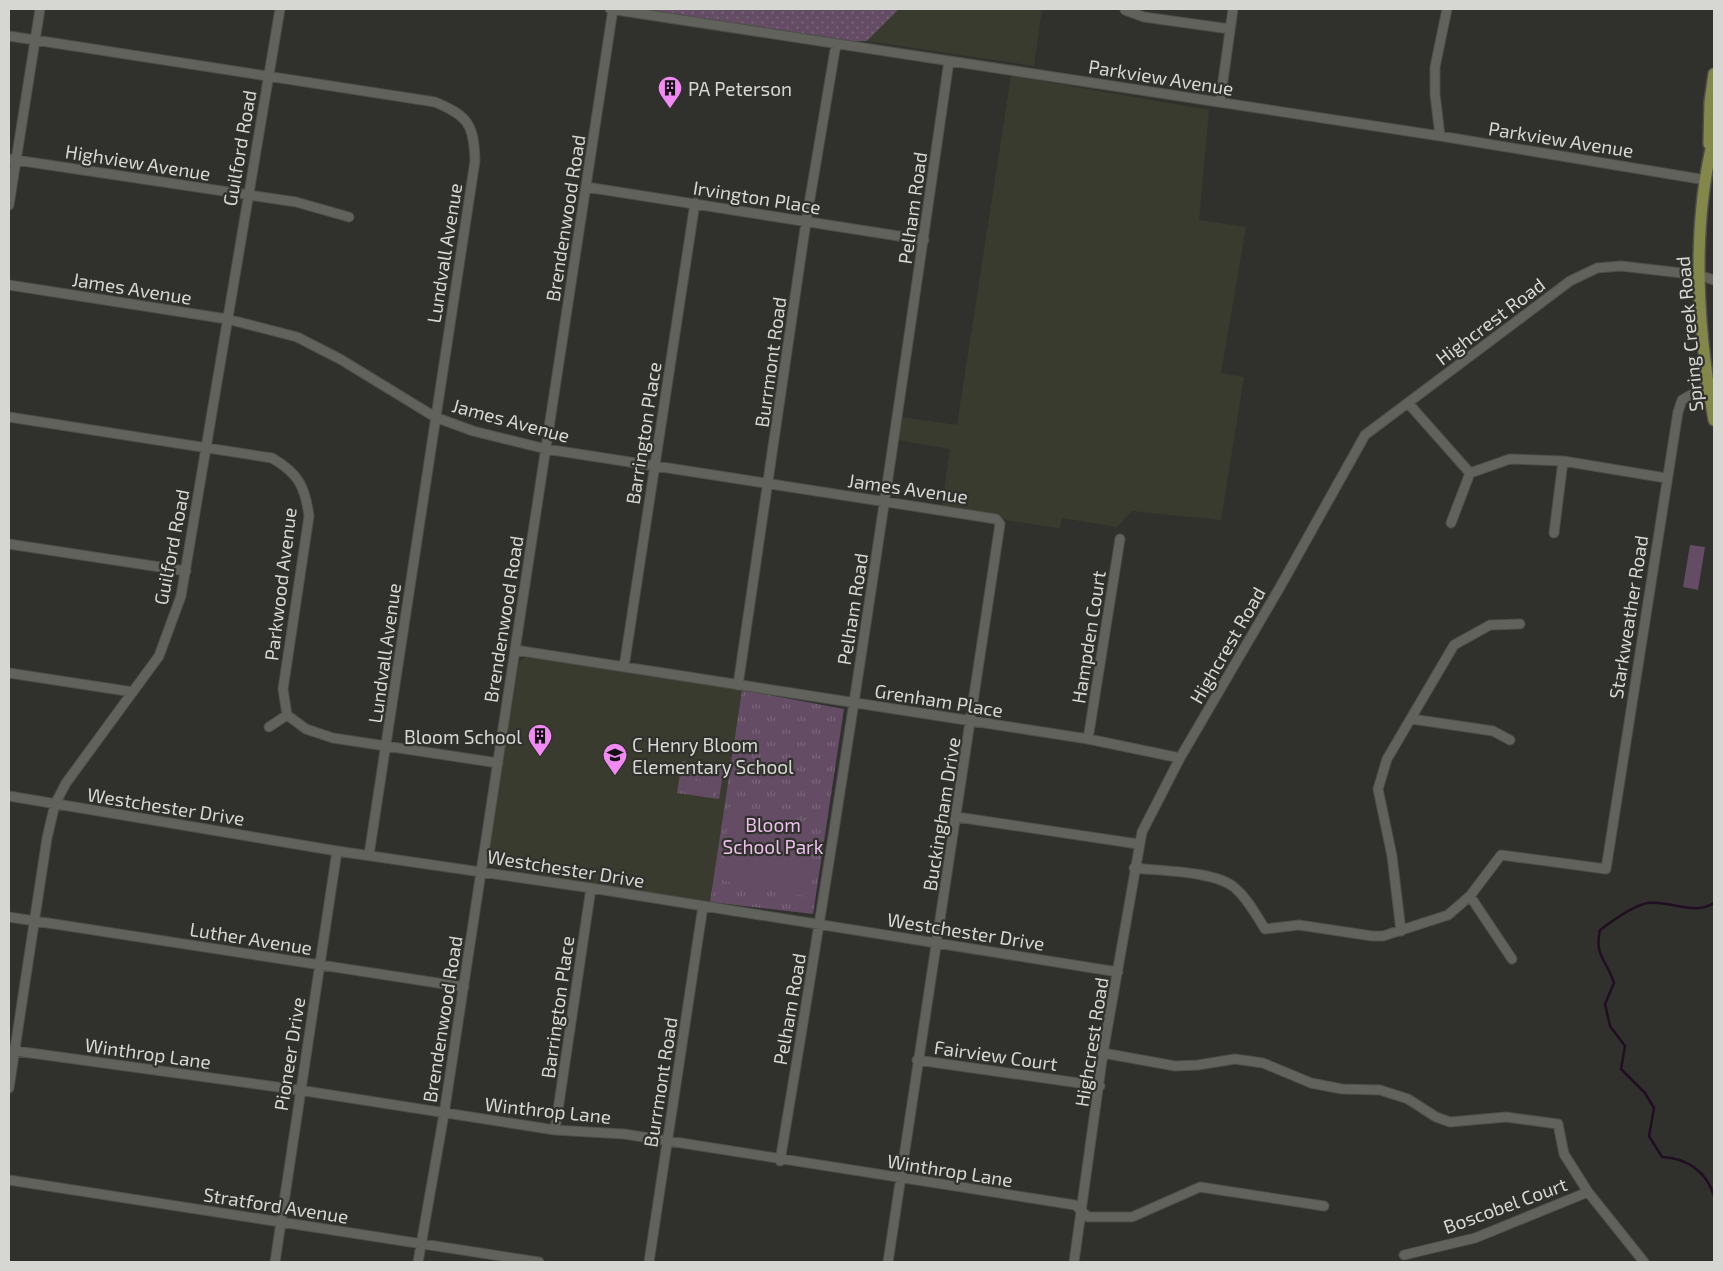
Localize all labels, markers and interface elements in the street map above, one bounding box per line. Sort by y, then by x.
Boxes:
street label: Parkview Avenue [1087,54,1235,100]
building icon: PA Peterson [657,75,683,109]
place label: PA Peterson [688,77,792,100]
street label: Guilford Road [217,88,261,208]
street label: Parkview Avenue [1487,116,1635,162]
street label: Brendenwood Road [540,133,590,303]
street label: Highview Avenue [64,139,212,185]
street label: Pelham Road [893,150,931,266]
street label: Irvington Place [692,176,822,218]
street label: Lundvall Avenue [422,181,466,325]
street label: Spring Creek Road [1671,255,1707,413]
street label: James Avenue [71,267,193,309]
street label: Highcrest Road [1431,272,1549,370]
street label: Burrmont Road [749,295,791,429]
street label: Barrington Place [620,360,666,506]
street label: James Avenue [450,393,572,447]
street label: James Avenue [847,468,969,508]
street label: Guilford Road [149,487,193,607]
street label: Parkwood Avenue [259,506,301,662]
street label: Brendenwood Road [478,534,528,704]
street label: Starkweather Road [1604,534,1652,700]
street label: Pelham Road [832,551,872,667]
street label: Hampden Court [1066,569,1110,705]
street label: Lundvall Avenue [363,581,405,725]
street label: Highcrest Road [1184,583,1270,707]
street label: Grenham Place [873,679,1005,721]
building icon: Bloom School [527,723,553,757]
place label: Bloom School [404,725,522,748]
place label: C Henry Bloom Elementary School [632,733,794,778]
street label: Buckingham Drive [917,735,965,893]
school or university icon: C Henry Bloom Elementary School [602,742,628,776]
street label: Westchester Drive [86,782,246,830]
park label: Bloom School Park [723,813,824,858]
street label: Westchester Drive [486,844,646,892]
street label: Westchester Drive [886,907,1046,955]
street label: Luther Avenue [188,917,314,959]
street label: Brendenwood Road [417,934,467,1104]
street label: Barrington Place [536,934,578,1080]
street label: Pelham Road [768,951,810,1067]
street label: Highcrest Road [1069,976,1113,1108]
street label: Pioneer Drive [269,996,309,1112]
street label: Burrmont Road [638,1015,682,1149]
street label: Winthrop Lane [84,1033,212,1073]
street label: Fairview Court [933,1035,1059,1075]
street label: Winthrop Lane [484,1092,612,1128]
street label: Winthrop Lane [886,1149,1014,1191]
street label: Boscobel Court [1440,1172,1570,1238]
street label: Stratford Avenue [202,1182,350,1228]

